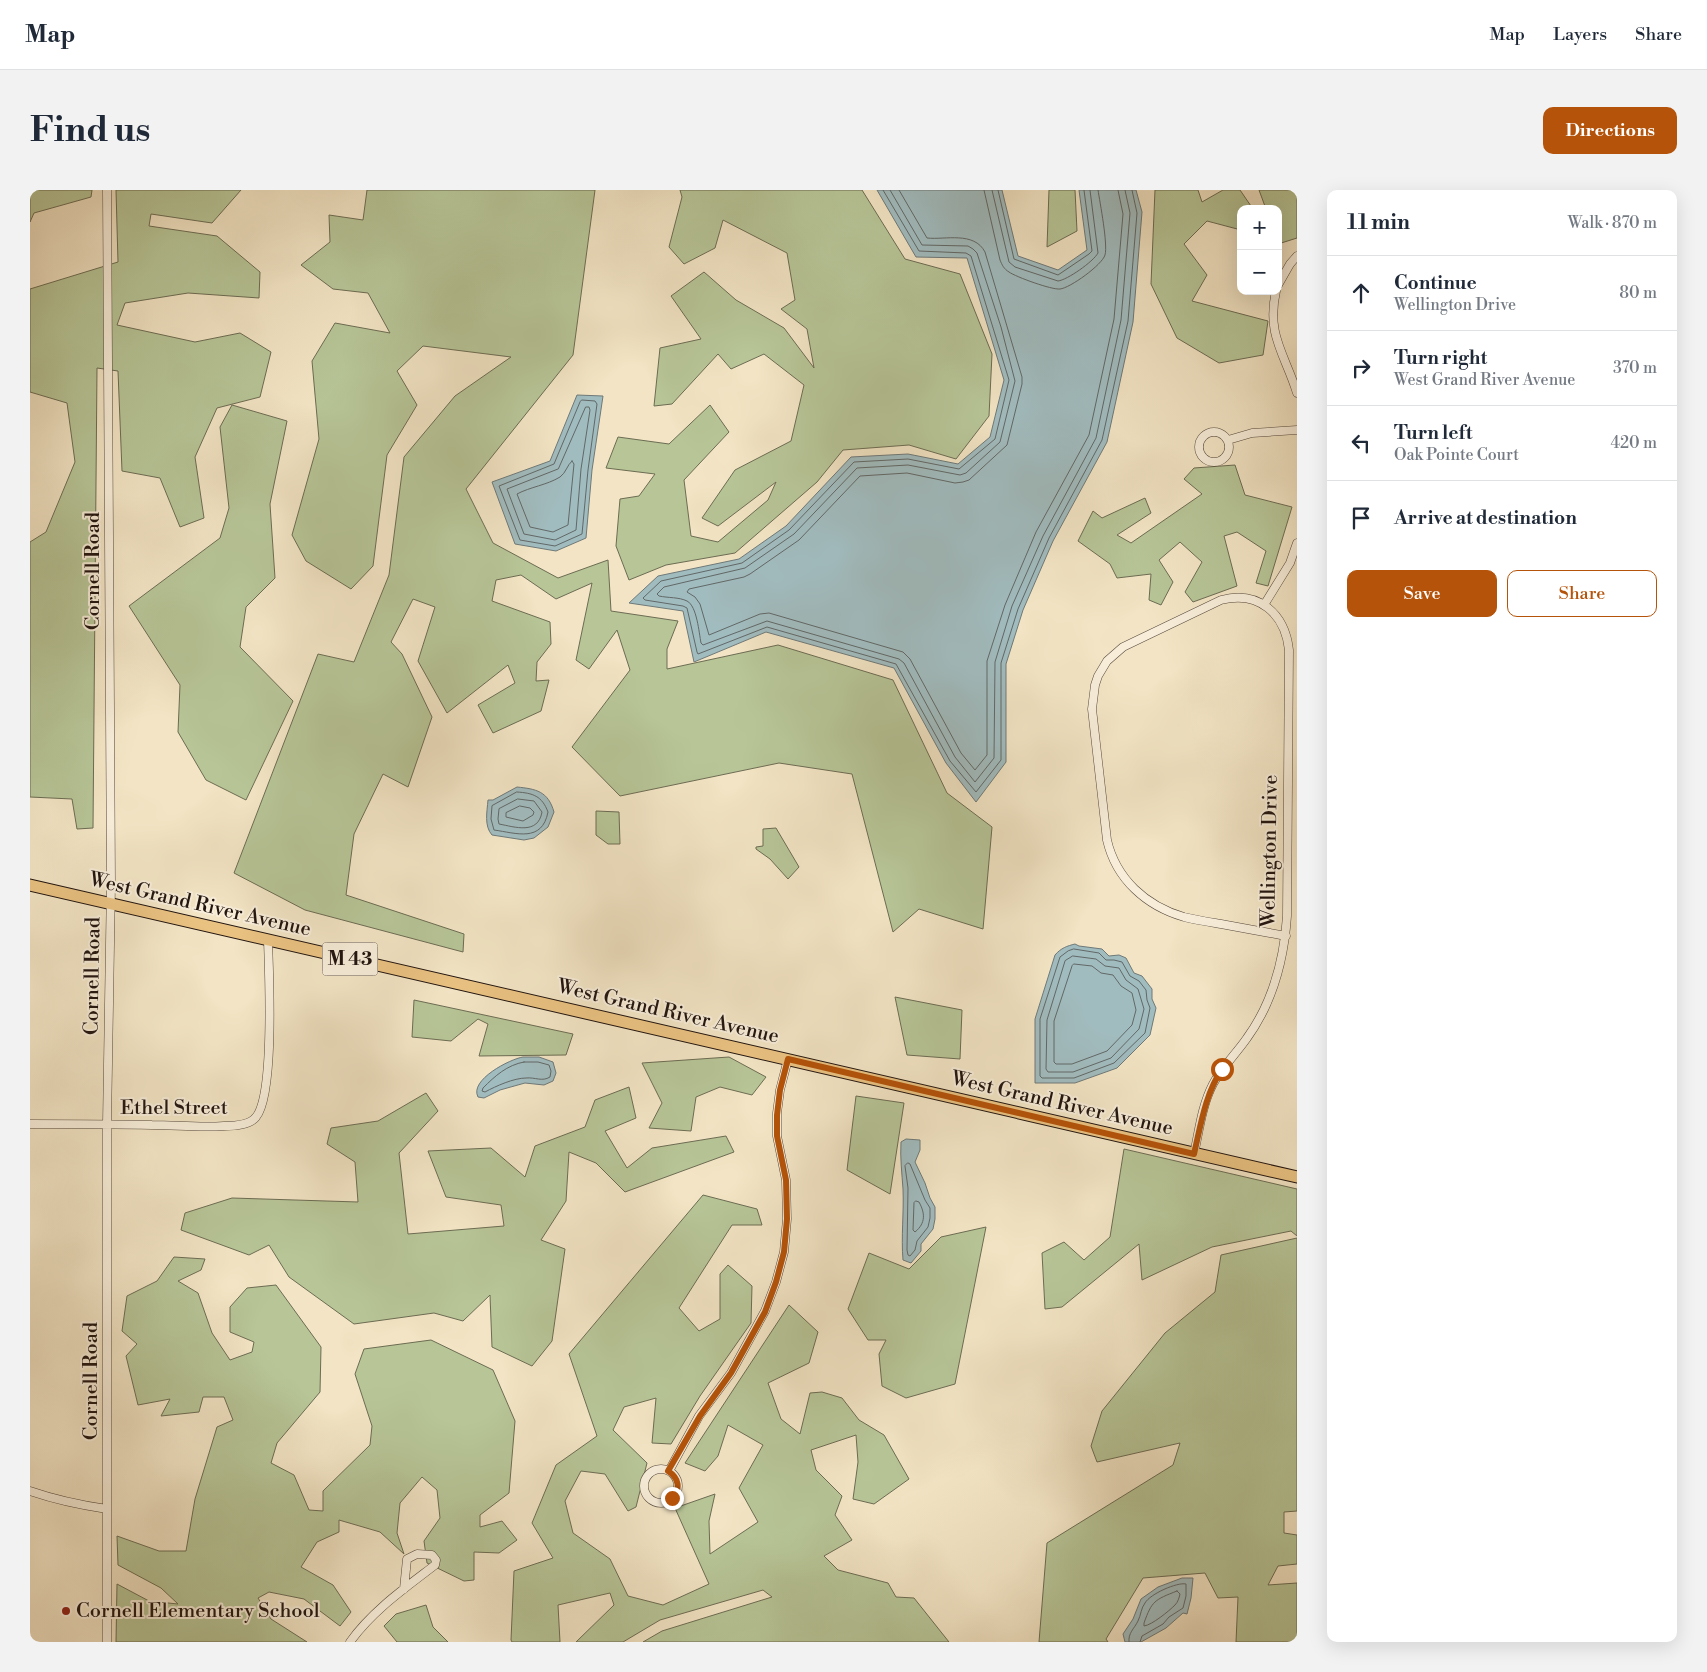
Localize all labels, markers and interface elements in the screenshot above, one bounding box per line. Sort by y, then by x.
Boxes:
text: Map [25,20,75,50]
text: Map [1490,23,1525,46]
text: Layers [1553,23,1607,46]
text: Share [1635,23,1682,46]
button: Directions [1543,107,1677,154]
text: Find us [30,109,150,152]
map controls [1237,205,1282,295]
button: + [1237,205,1282,250]
text: 11 min [1347,210,1410,236]
text: Walk · 870 m [1568,213,1657,233]
button: − [1237,250,1282,295]
text: Continue [1394,271,1477,295]
icon: ahead [1347,279,1375,307]
text: 80 m [1619,283,1657,303]
text: Wellington Drive [1394,295,1516,315]
text: Turn right [1394,346,1487,370]
icon: right [1347,354,1375,382]
text: 370 m [1613,358,1657,378]
text: West Grand River Avenue [1394,370,1575,390]
text: Turn left [1394,421,1473,445]
icon: left [1347,429,1375,457]
text: 420 m [1610,433,1657,453]
text: Oak Pointe Court [1394,445,1519,465]
icon: arrive [1347,504,1375,532]
text: Arrive at destination [1394,506,1577,530]
street label: Cornell Road [81,511,106,630]
button: Save [1347,570,1497,617]
button: Share [1507,570,1657,617]
street label: Wellington Drive [1256,774,1284,929]
street label: West Grand River Avenue [86,867,313,943]
street label: Cornell Road [79,916,107,1035]
road number: M 43 [322,942,378,976]
street label: West Grand River Avenue [554,974,781,1050]
route start [1211,1058,1234,1081]
street label: West Grand River Avenue [948,1066,1175,1142]
street label: Ethel Street [120,1096,228,1121]
street label: Cornell Road [79,1321,104,1440]
route end [661,1487,684,1510]
place label: Cornell Elementary School [76,1599,320,1624]
marker: Cornell Elementary School [60,1605,72,1617]

